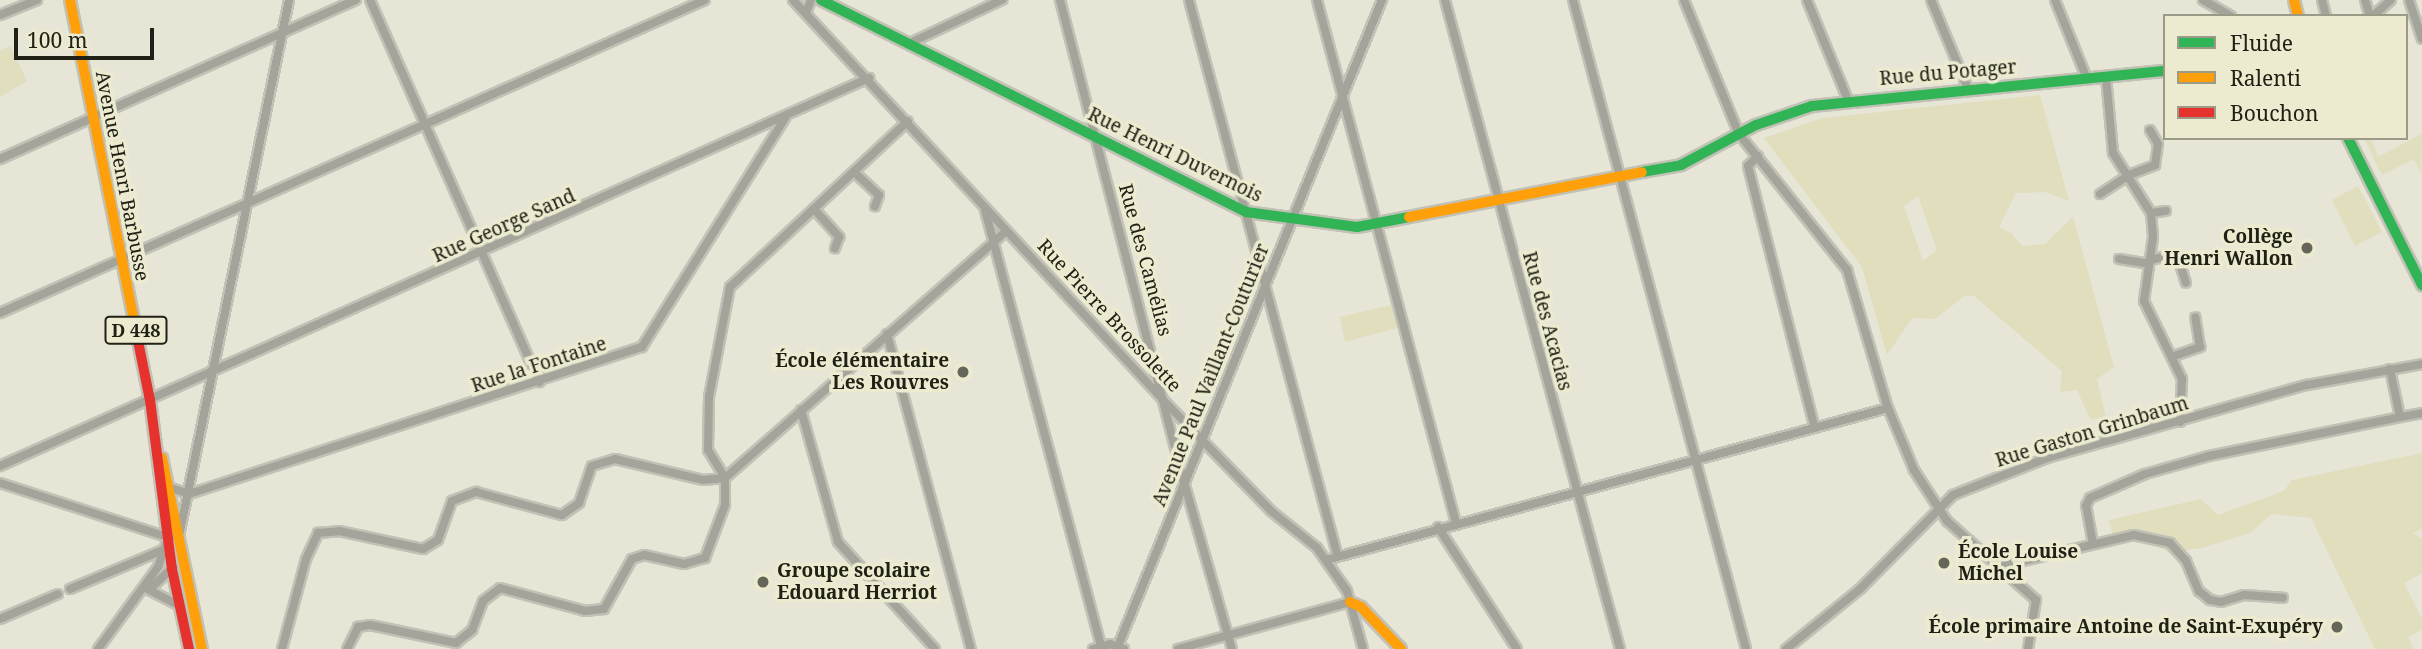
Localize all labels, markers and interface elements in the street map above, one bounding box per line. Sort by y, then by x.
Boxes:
scale bar [18,14,158,58]
legend [2163,14,2408,140]
text: 100 m [27,26,88,54]
text: Fluide [2230,29,2293,57]
street label: Rue du Potager [1879,56,2017,90]
text: Ralenti [2230,64,2301,92]
street label: Avenue Henri Barbusse [90,69,154,283]
text: Bouchon [2230,99,2319,127]
street label: Rue Henri Duvernois [1084,103,1266,207]
street label: Rue des Camélias [1114,181,1176,339]
street label: Rue George Sand [429,184,579,268]
place label: Collège Henri Wallon [2164,226,2293,270]
street label: Rue Pierre Brossolette [1032,235,1186,397]
street label: Avenue Paul Vaillant-Couturier [1148,240,1274,510]
marker: Collège Henri Wallon [2299,240,2315,256]
street label: Rue des Acacias [1518,249,1576,393]
road number: D 448 [104,316,168,344]
street label: Rue la Fontaine [469,332,609,398]
place label: École élémentaire Les Rouvres [775,350,949,394]
marker: École élémentaire Les Rouvres [955,364,971,380]
street label: Rue Gaston Grinbaum [1993,392,2191,472]
place label: École Louise Michel [1958,541,2078,585]
marker: École Louise Michel [1936,555,1952,571]
place label: Groupe scolaire Edouard Herriot [777,560,937,604]
marker: Groupe scolaire Edouard Herriot [755,574,771,590]
place label: École primaire Antoine de Saint-Exupéry [1929,616,2323,638]
marker: École primaire Antoine de Saint-Exupéry [2329,619,2345,635]

